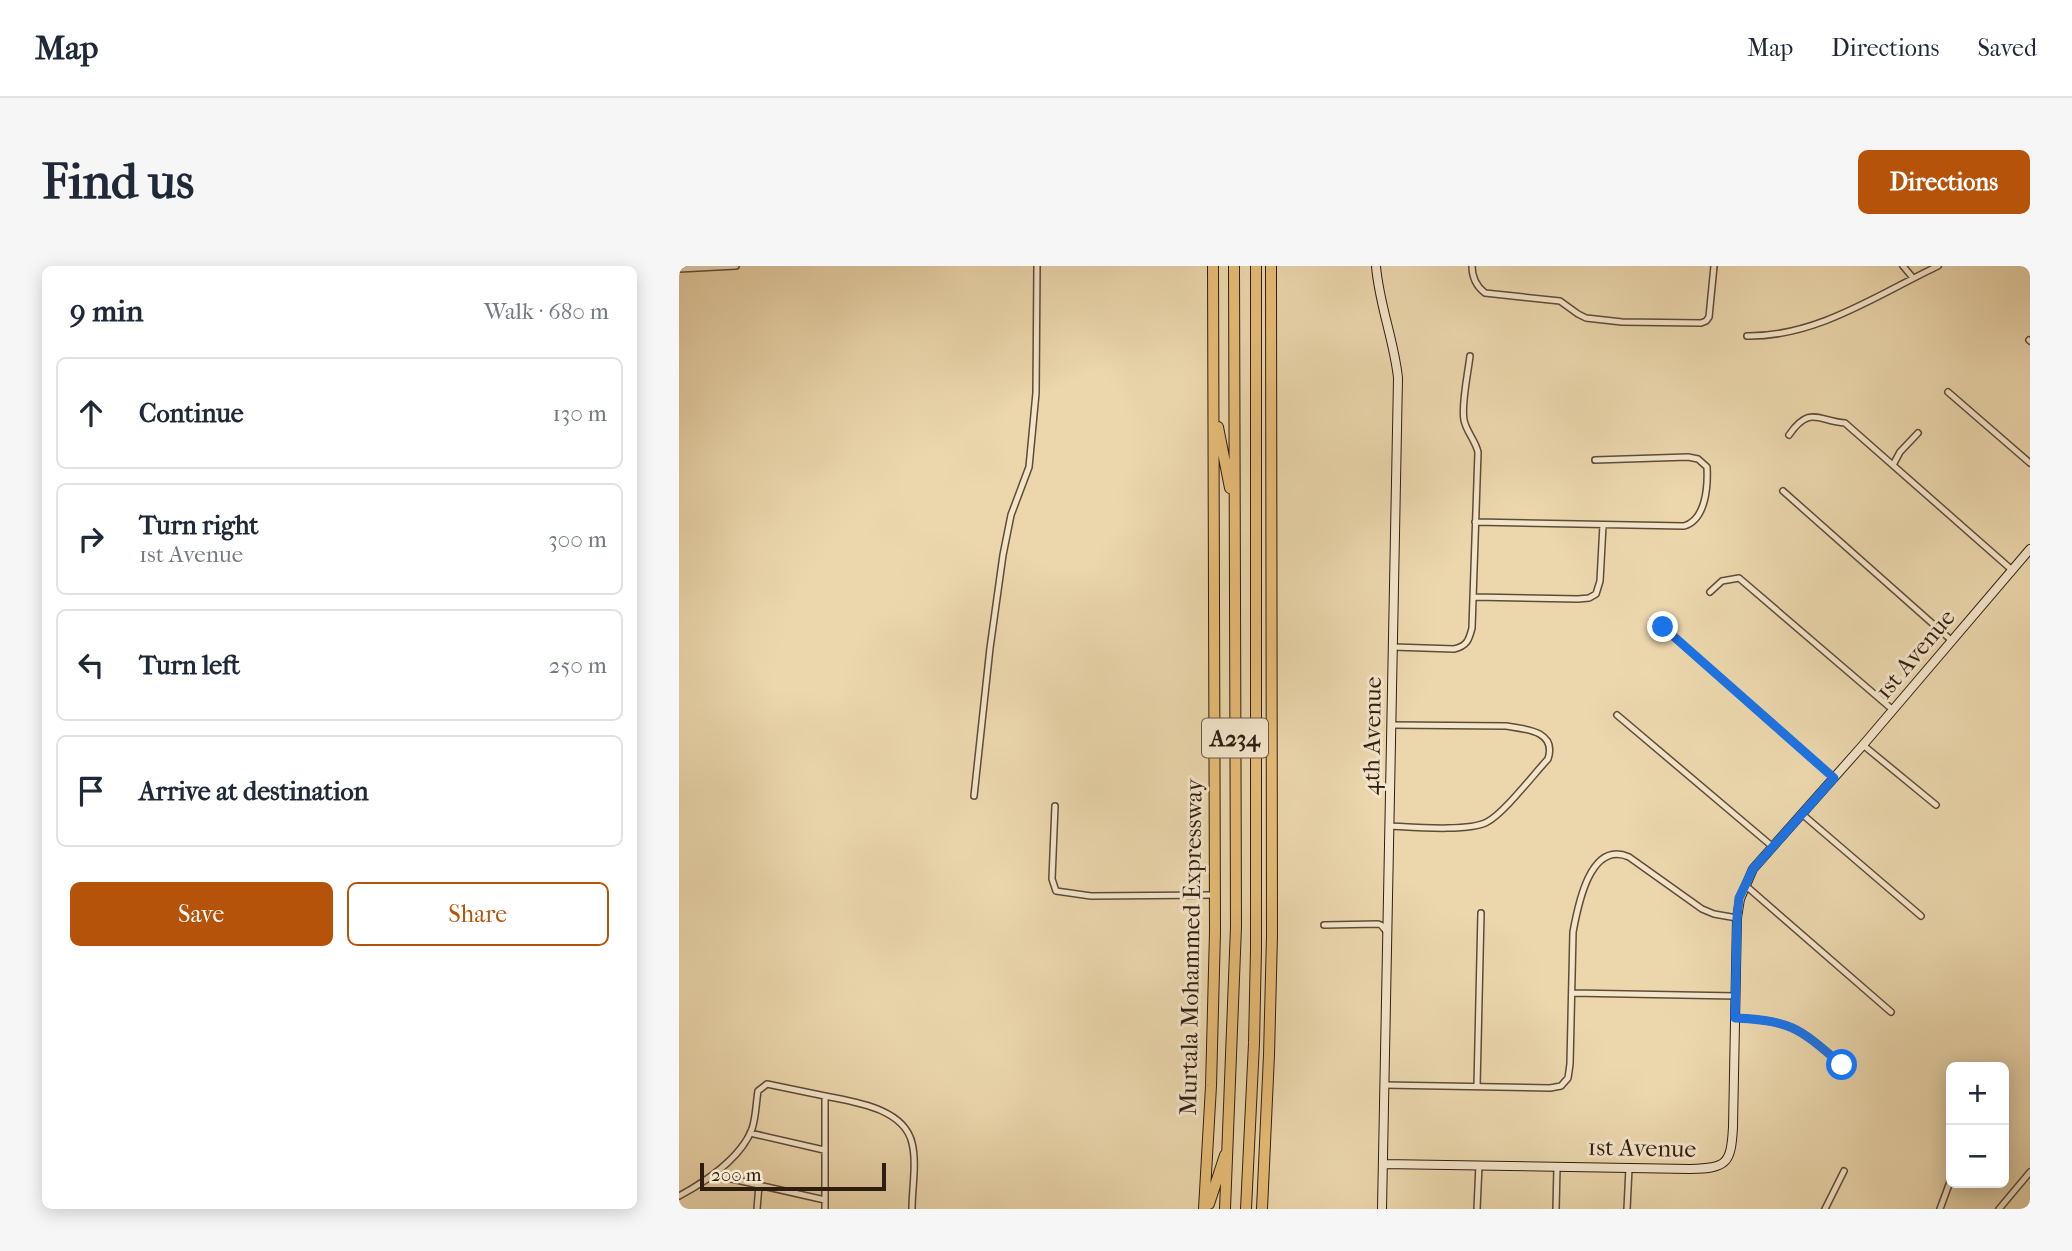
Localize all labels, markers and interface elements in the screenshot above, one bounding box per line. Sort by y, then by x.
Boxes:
text: Map [35,29,98,68]
text: Map [1747,34,1793,62]
text: Directions [1831,34,1939,62]
text: Saved [1977,34,2037,62]
button: Directions [1858,150,2030,214]
text: Find us [42,153,194,211]
text: 9 min [70,294,143,329]
text: Walk · 680 m [484,298,609,325]
icon: ahead [72,394,110,432]
text: Continue [139,398,244,429]
text: 130 m [553,400,607,427]
text: Turn right [139,510,259,541]
icon: right [72,520,110,558]
text: 300 m [548,526,607,553]
text: 1st Avenue [139,541,243,568]
street label: 1st Avenue [1869,603,1961,705]
route end [1647,611,1678,642]
icon: left [72,646,110,684]
text: Turn left [139,650,240,681]
text: 250 m [549,652,607,679]
street label: 4th Avenue [1357,676,1387,796]
road number: A234 [1202,718,1268,758]
icon: arrive [72,772,110,810]
text: Arrive at destination [139,776,369,807]
street label: Murtala Mohammed Expressway [1174,777,1208,1116]
button: Save [70,882,333,946]
button: Share [347,882,609,946]
route start [1826,1049,1857,1080]
map controls [1946,1062,2009,1188]
button: + [1946,1062,2009,1125]
button: − [1946,1125,2009,1188]
street label: 1st Avenue [1587,1133,1697,1163]
scale bar [700,1160,885,1192]
text: 200 m [711,1164,762,1186]

